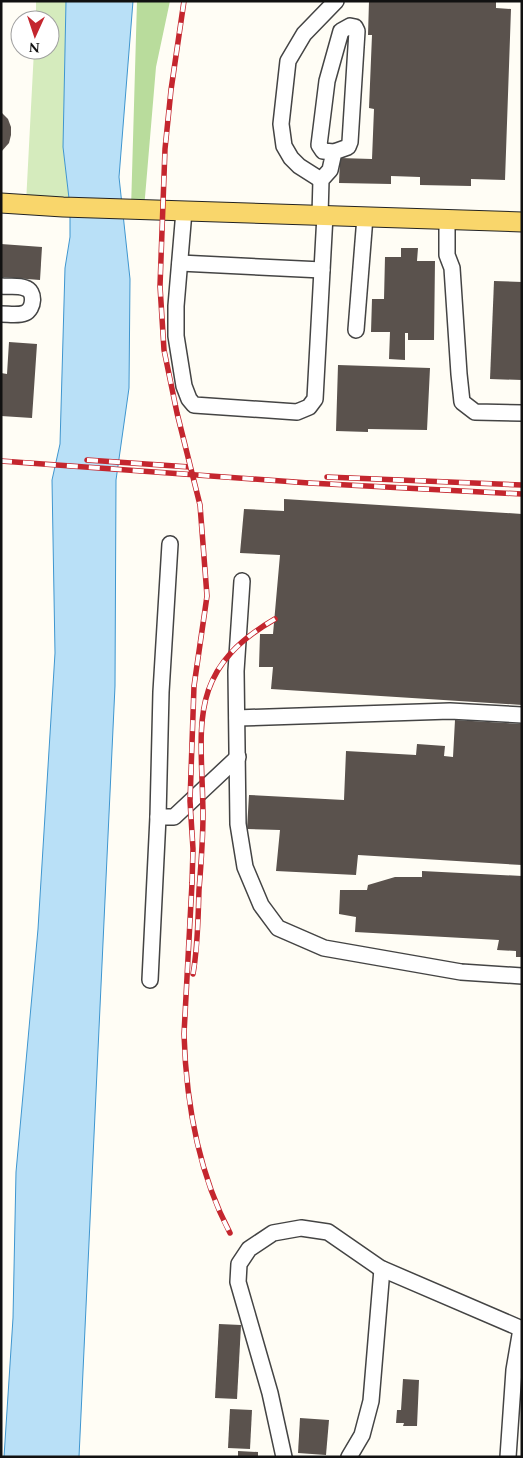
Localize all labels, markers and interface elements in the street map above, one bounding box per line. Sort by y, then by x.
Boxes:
north arrow [10,10,60,60]
text: N [28,37,41,58]

